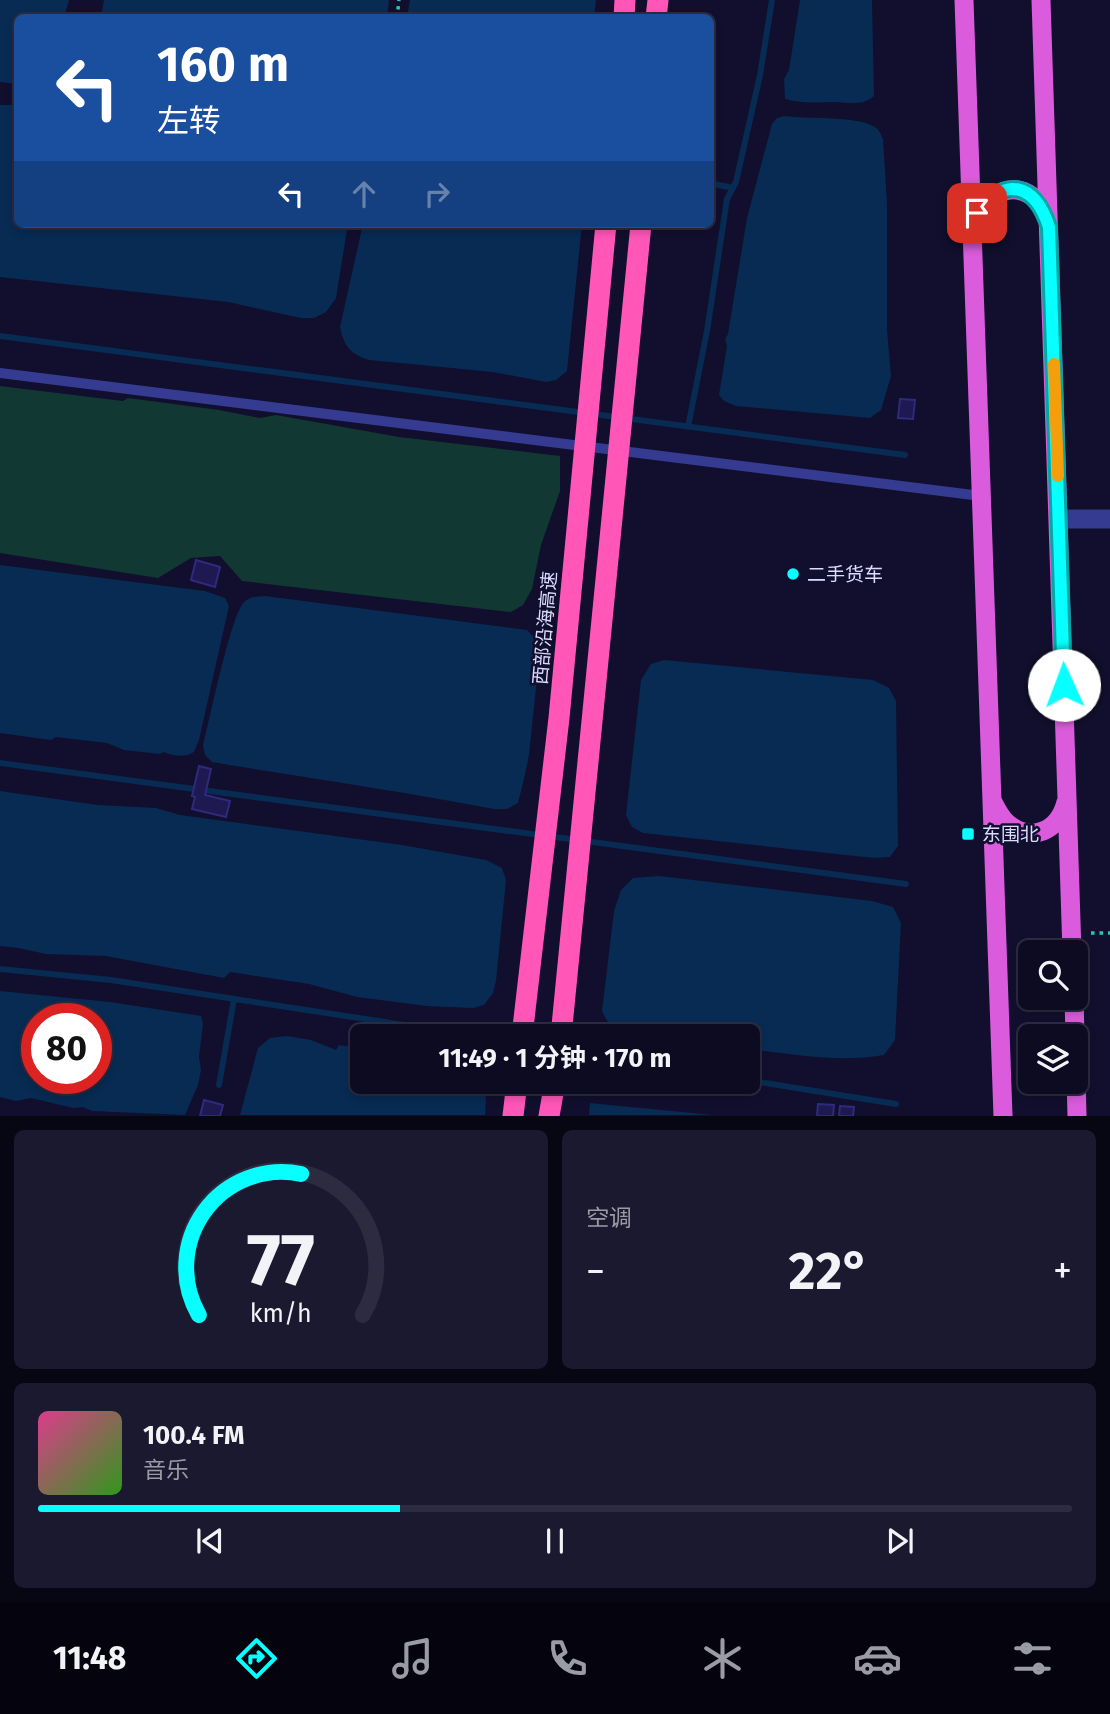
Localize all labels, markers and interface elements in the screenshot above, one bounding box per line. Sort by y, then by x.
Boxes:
text: 160 m [157,35,289,94]
icon: left [42,42,133,133]
text: 左转 [157,102,221,140]
icon: left [272,175,310,213]
icon: ahead [345,175,383,213]
icon: right [418,175,456,213]
pin [947,183,1007,243]
icon: arrive [958,194,996,232]
place label: 二手货车 [807,563,883,586]
marker: 二手货车 [785,566,801,582]
street label: 西部沿海高速 [529,570,561,686]
position arrow [1027,648,1101,722]
place label: 东围北 [982,823,1039,846]
marker: 东围北 [960,826,976,842]
map controls [1018,940,1088,1094]
button: search [1018,940,1088,1010]
speed limit sign: 80 [21,1003,112,1094]
button: layers [1018,1024,1088,1094]
text: 11:49 · 1 分钟 · 170 m [438,1043,672,1074]
text: 空调 [586,1204,632,1232]
text: 77 [247,1218,315,1305]
text: 22° [789,1240,869,1303]
text: − [586,1248,605,1294]
text: + [1053,1248,1072,1294]
text: km/h [250,1299,312,1329]
text: 100.4 FM [143,1420,244,1451]
text: 音乐 [143,1456,189,1484]
icon: previous [191,1522,229,1560]
icon: pause [536,1522,574,1560]
icon: next [881,1522,919,1560]
icon: directions [232,1634,281,1683]
icon: music [388,1634,437,1683]
icon: phone [543,1634,592,1683]
icon: climate [698,1634,747,1683]
icon: car [853,1634,902,1683]
icon: filters [1008,1634,1057,1683]
text: 11:48 [53,1639,126,1677]

